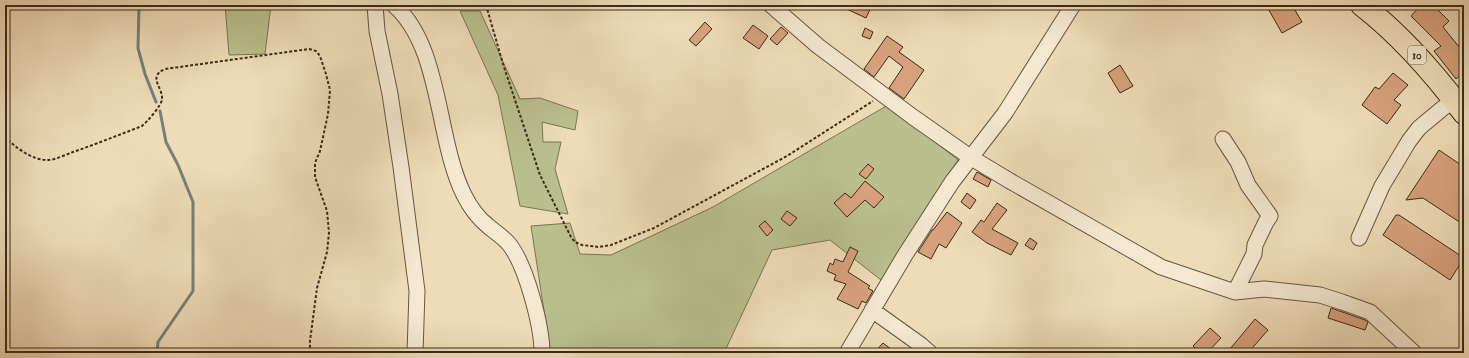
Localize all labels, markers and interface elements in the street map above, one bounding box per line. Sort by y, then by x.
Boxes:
road number: 10 [1408,46,1426,64]

